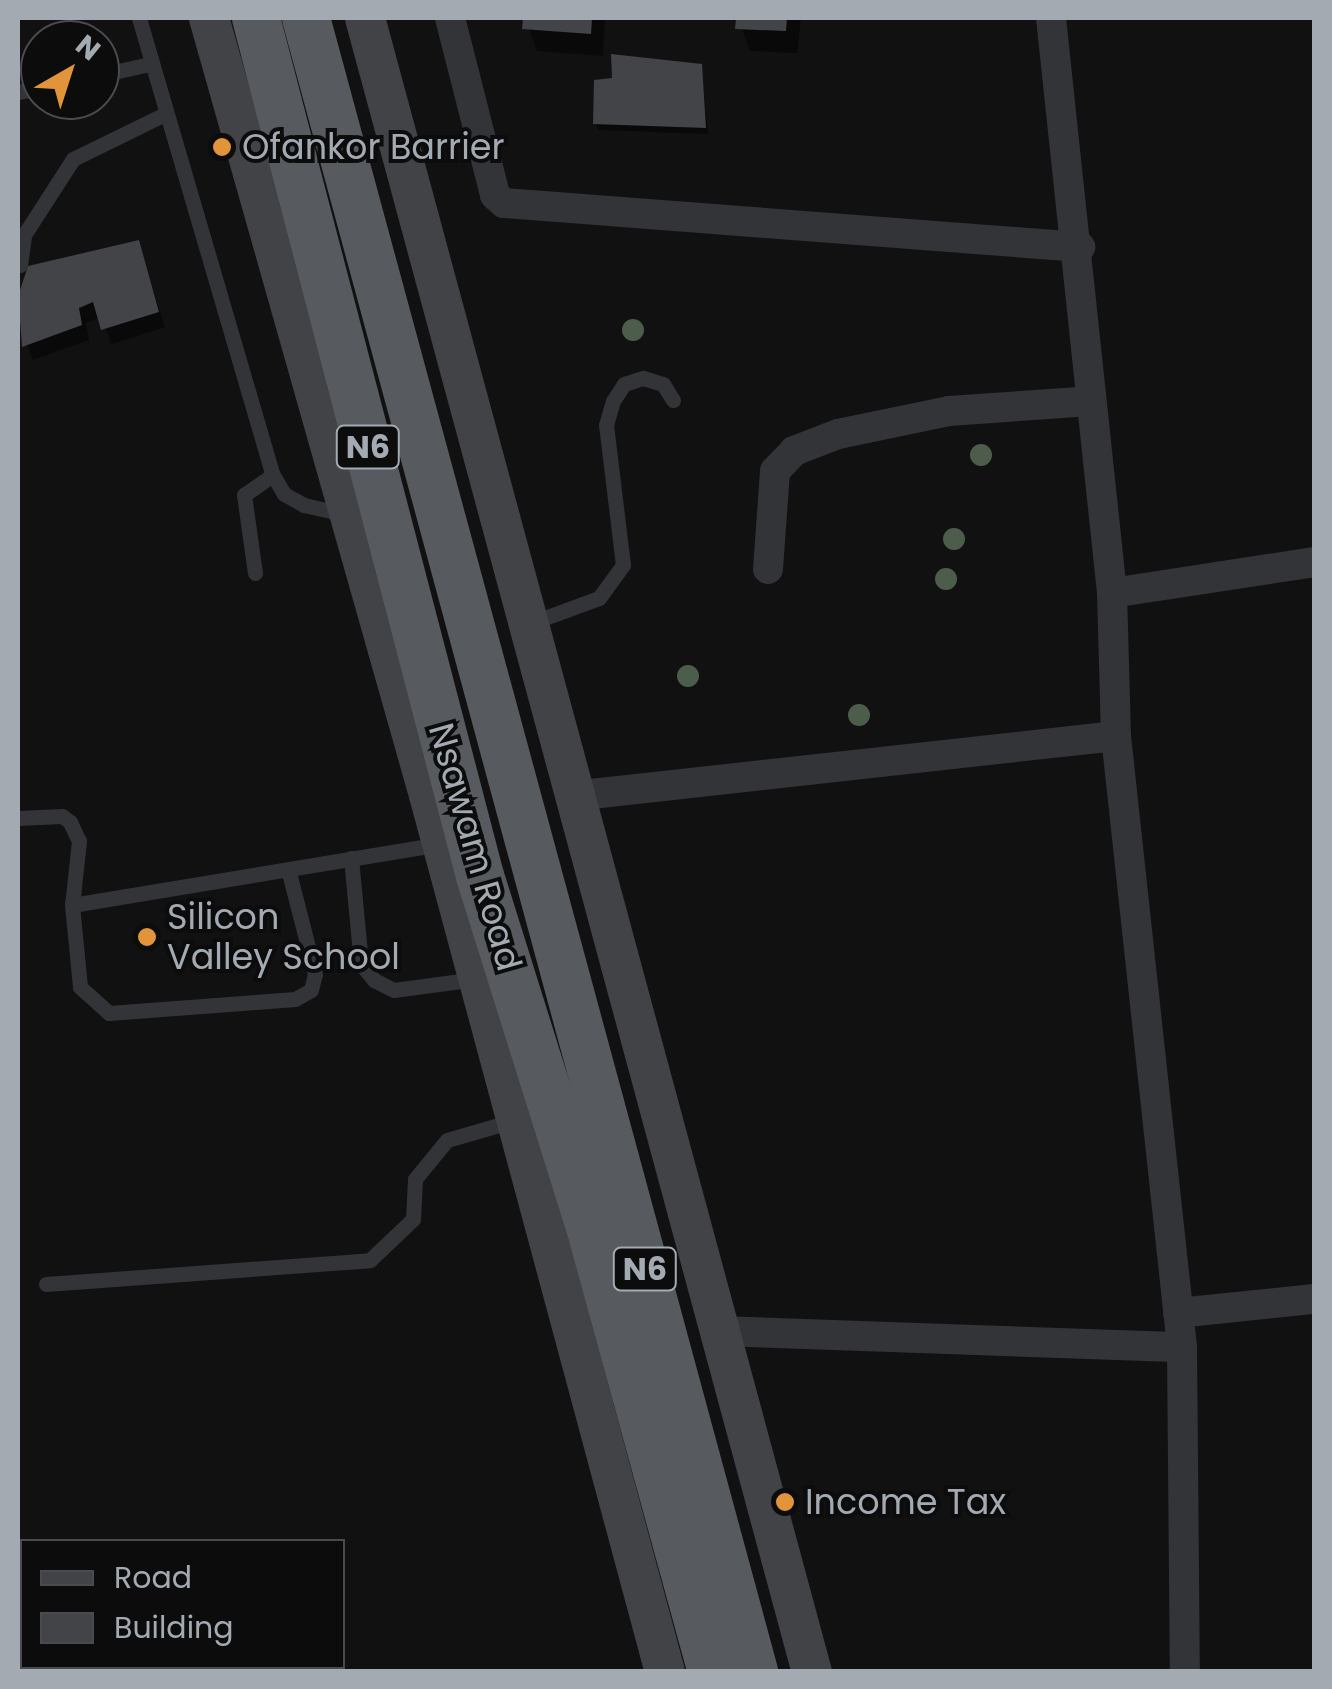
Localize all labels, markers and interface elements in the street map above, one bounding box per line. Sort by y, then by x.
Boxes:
north arrow [20,20,120,120]
text: N [67,26,108,70]
place label: Ofankor Barrier [242,126,504,168]
marker: Ofankor Barrier [211,136,233,158]
road number: N6 [336,420,400,474]
street label: Nsawam Road [420,719,530,975]
place label: Silicon Valley School [167,896,400,978]
marker: Silicon Valley School [136,926,158,948]
road number: N6 [612,1242,678,1296]
place label: Income Tax [805,1481,1006,1523]
marker: Income Tax [774,1491,796,1513]
legend [20,1539,345,1669]
text: Road [114,1556,192,1599]
text: Building [114,1606,234,1649]

